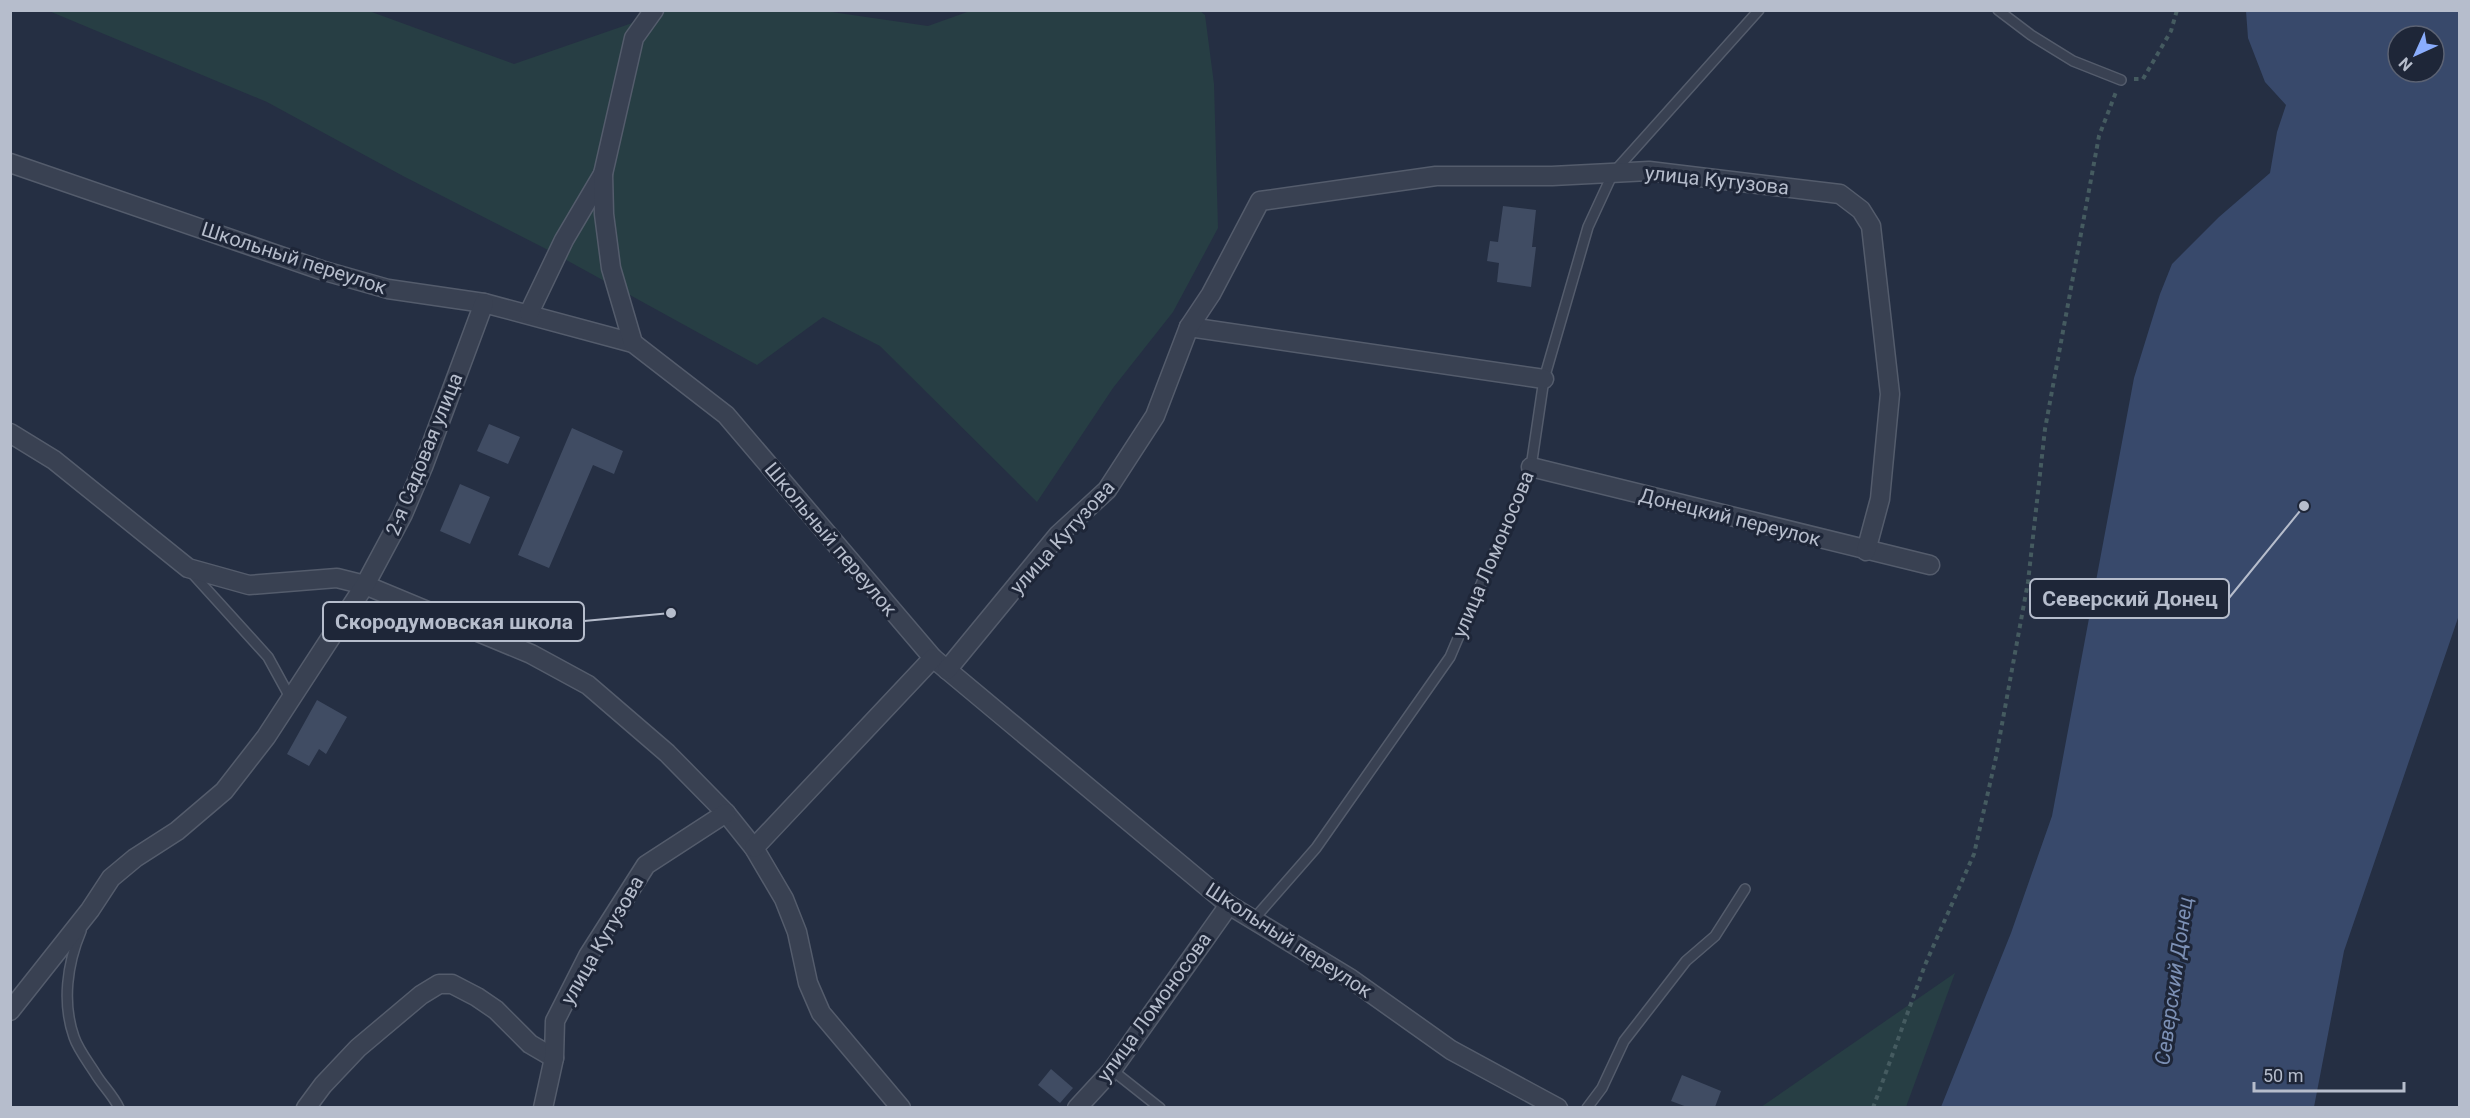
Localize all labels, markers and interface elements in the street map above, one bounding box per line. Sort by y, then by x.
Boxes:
north arrow [2386,24,2446,84]
text: N [2395,54,2416,75]
street label: улица Кутузова [1644,160,1790,200]
street label: Школьный переулок [198,217,390,299]
street label: 2-я Садовая улица [380,369,468,539]
street label: Школьный переулок [760,457,902,621]
street label: улица Ломоносова [1447,467,1539,641]
street label: улица Кутузова [1005,475,1119,599]
street label: Донецкий переулок [1637,483,1823,551]
callout: Северский Донец [2030,579,2229,618]
text: Северский Донец [2042,587,2218,611]
callout: Скородумовская школа [323,602,584,641]
text: Скородумовская школа [335,610,573,634]
street label: улица Кутузова [555,871,649,1009]
street label: Школьный переулок [1201,877,1377,1003]
water label: Северский Донец [2150,895,2198,1067]
street label: улица Ломоносова [1092,928,1216,1086]
scale bar [2254,1055,2404,1093]
text: 50 m [2263,1065,2303,1086]

